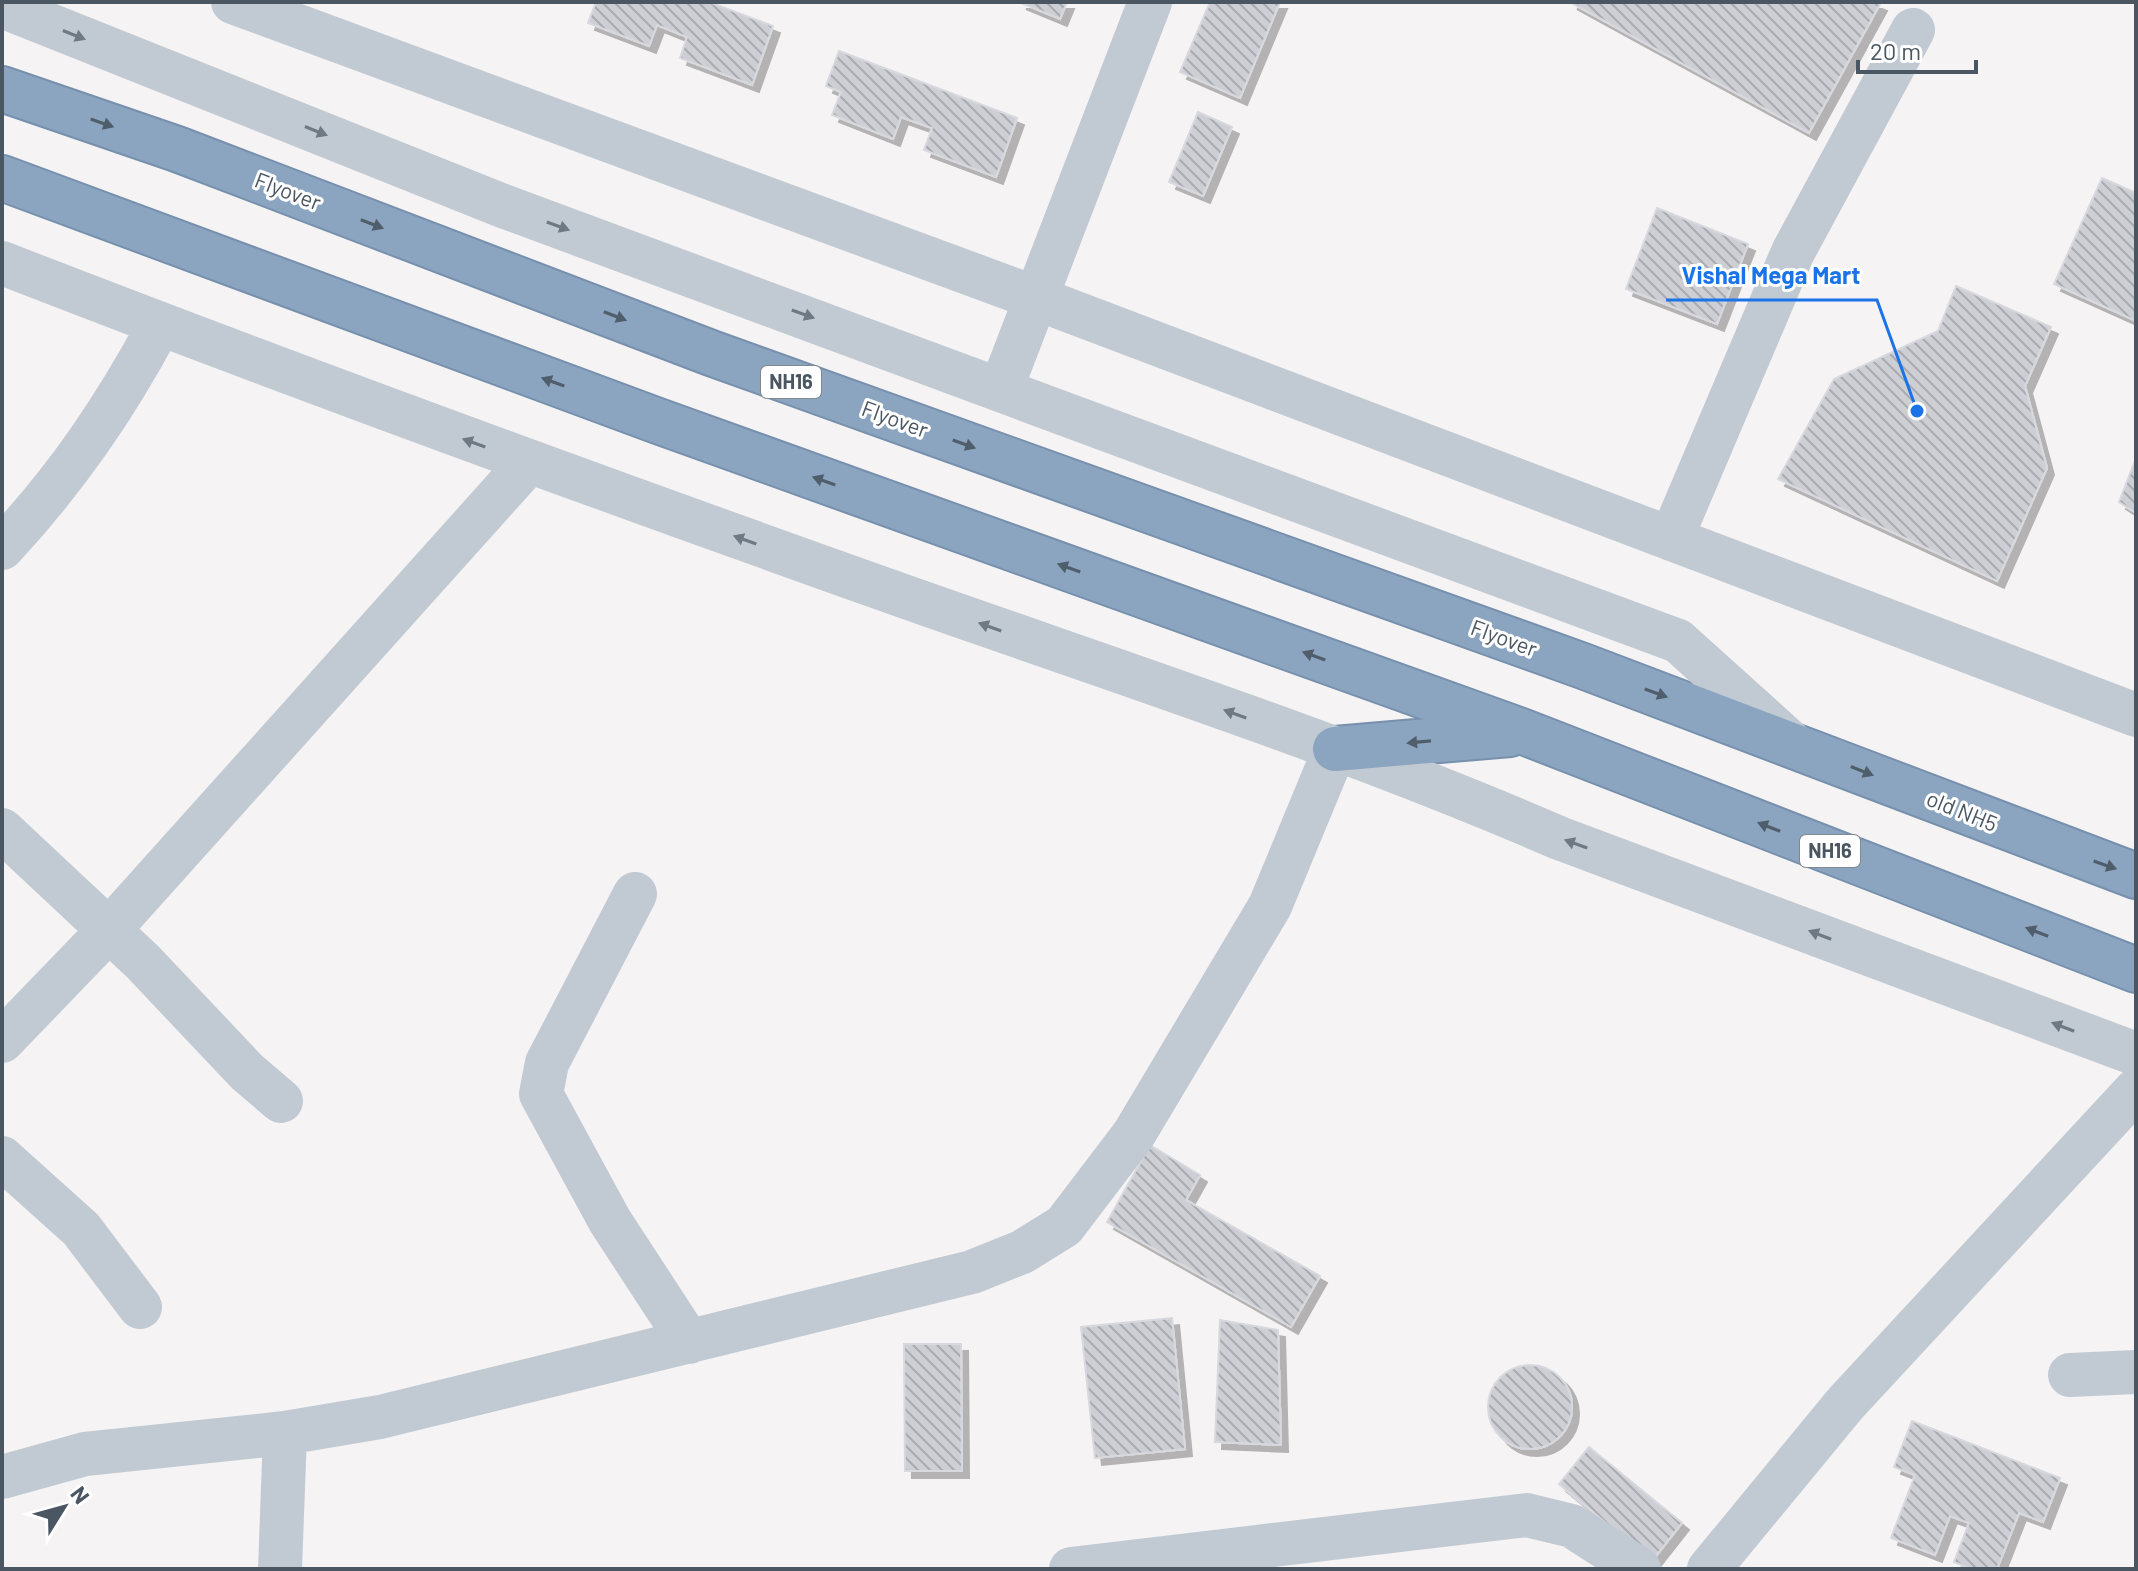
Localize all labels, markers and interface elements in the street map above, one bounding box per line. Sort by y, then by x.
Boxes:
scale bar [1858,24,1976,74]
one-way arrow [62,29,86,42]
text: 20 m [1870,36,1921,65]
one-way arrow [90,118,114,130]
one-way arrow [304,125,328,138]
street label: Flyover [252,166,325,215]
one-way arrow [360,218,384,231]
one-way arrow [546,220,570,233]
callout: Vishal Mega Mart [1666,252,1877,300]
text: Vishal Mega Mart [1682,260,1860,289]
one-way arrow [791,309,815,321]
one-way arrow [603,310,627,323]
road number: NH16 [761,366,821,398]
one-way arrow [541,375,565,388]
street label: Flyover [859,394,932,442]
one-way arrow [462,436,486,449]
one-way arrow [953,438,977,451]
one-way arrow [812,474,836,486]
one-way arrow [733,533,757,546]
one-way arrow [1057,561,1081,574]
street label: Flyover [1468,613,1541,661]
one-way arrow [978,620,1002,632]
one-way arrow [1302,649,1326,661]
one-way arrow [1645,687,1669,700]
one-way arrow [1223,707,1247,719]
one-way arrow [1406,735,1431,748]
one-way arrow [1850,765,1874,778]
street label: old NH5 [1923,784,2002,836]
one-way arrow [1757,820,1781,833]
road number: NH16 [1800,835,1860,867]
one-way arrow [1564,837,1588,850]
one-way arrow [2093,859,2117,871]
one-way arrow [2025,925,2049,938]
one-way arrow [1808,928,1832,941]
one-way arrow [2051,1020,2075,1033]
north arrow [24,1467,104,1547]
text: N [66,1481,96,1508]

